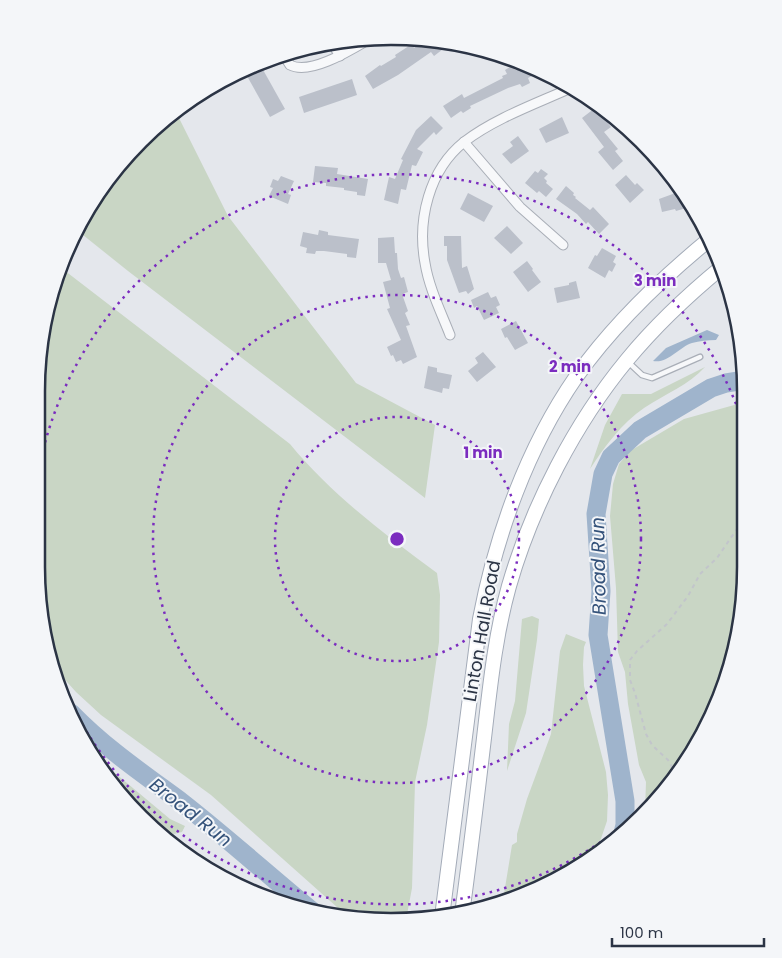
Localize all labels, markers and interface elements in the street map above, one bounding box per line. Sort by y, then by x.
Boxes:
text: 3 min [634,270,676,291]
text: 2 min [549,356,591,377]
text: 1 min [463,442,503,463]
water label: Broad Run [584,517,613,615]
centre of rings [388,530,406,548]
street label: Linton Hall Road [457,558,506,704]
water label: Broad Run [144,772,238,853]
scale bar [612,916,764,948]
text: 100 m [620,922,663,943]

